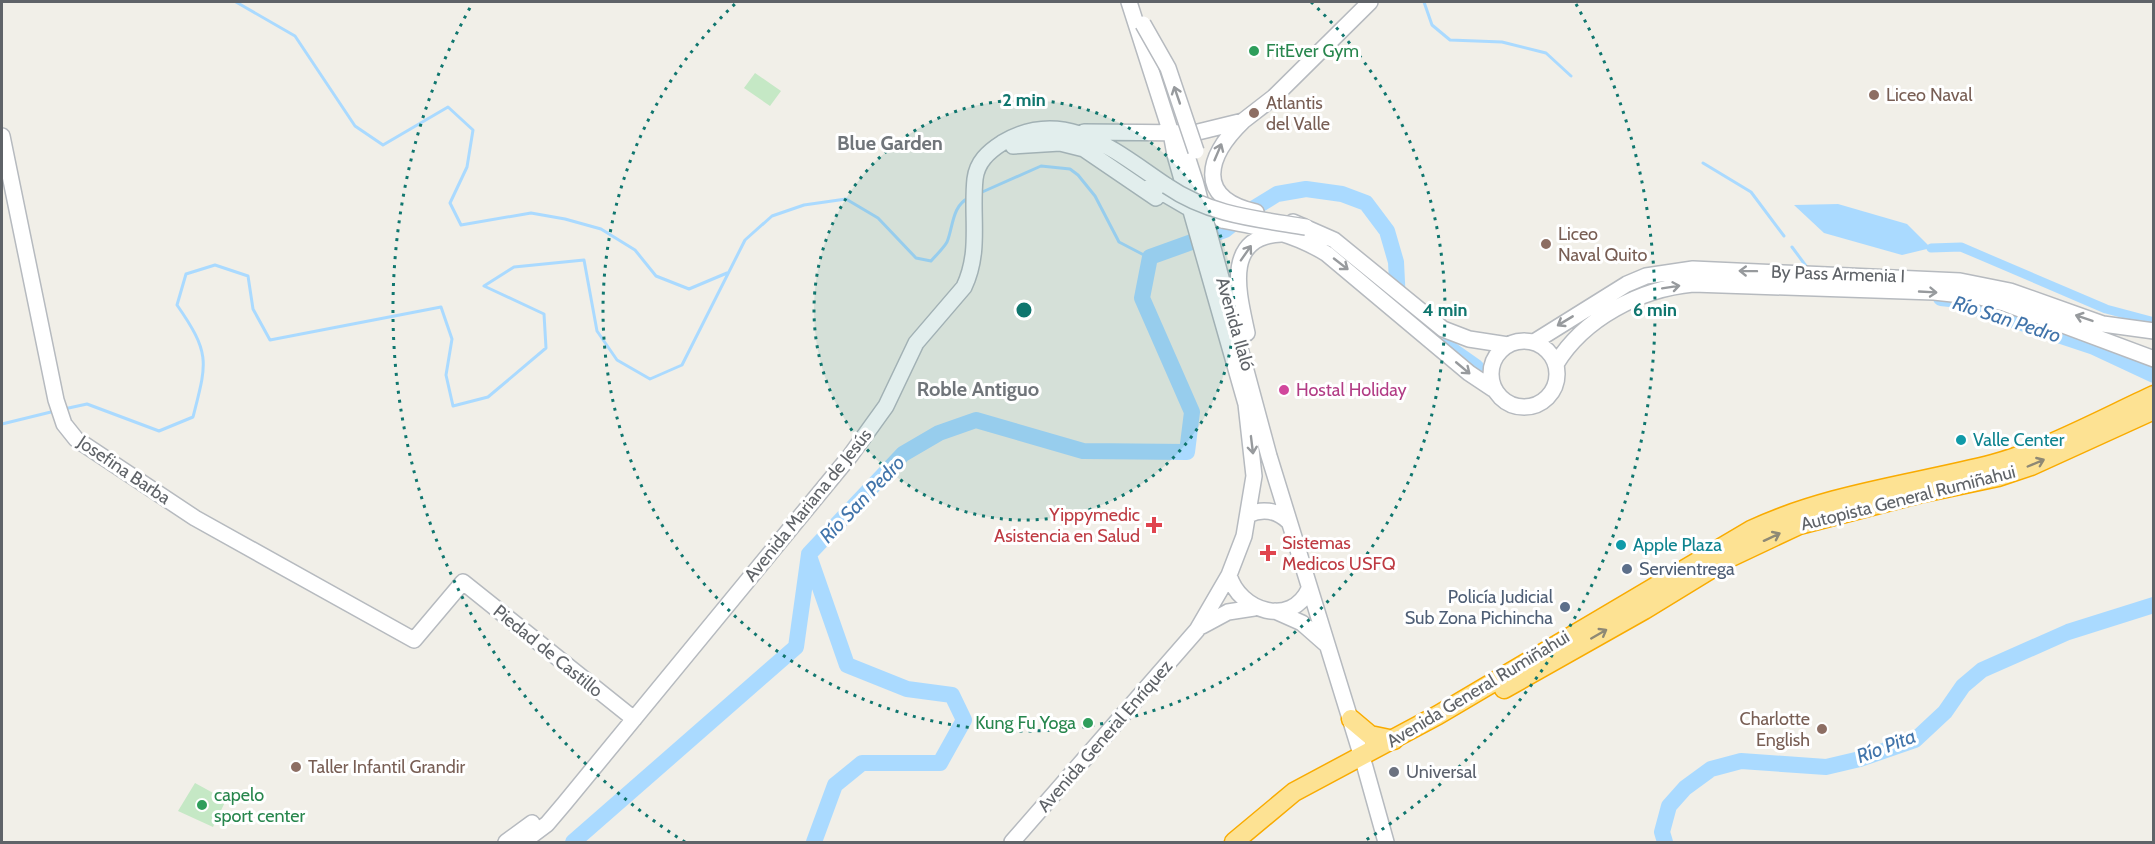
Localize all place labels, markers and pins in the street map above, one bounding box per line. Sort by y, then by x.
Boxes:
place label: FitEver Gym [1266,40,1359,62]
marker: FitEver Gym [1247,44,1261,58]
place label: Liceo Naval [1886,84,1973,106]
marker: Liceo Naval [1867,88,1881,102]
place label: Atlantis del Valle [1266,92,1330,135]
marker: Atlantis del Valle [1247,106,1261,120]
place label: Liceo Naval Quito [1558,223,1648,266]
marker: Liceo Naval Quito [1539,237,1553,251]
centre of rings [1014,300,1034,320]
place label: Hostal Holiday [1296,379,1407,401]
marker: Hostal Holiday [1277,383,1291,397]
place label: Valle Center [1973,429,2065,451]
marker: Valle Center [1954,433,1968,447]
place label: Yippymedic Asistencia en Salud [994,504,1140,547]
marker: Yippymedic Asistencia en Salud [1145,516,1163,534]
place label: Sistemas Medicos USFQ [1282,532,1396,575]
place label: Apple Plaza [1633,534,1722,556]
marker: Apple Plaza [1614,538,1628,552]
marker: Sistemas Medicos USFQ [1259,544,1277,562]
place label: Servientrega [1639,558,1735,580]
marker: Servientrega [1620,562,1634,576]
place label: Policía Judicial Sub Zona Pichincha [1405,586,1554,629]
marker: Policía Judicial Sub Zona Pichincha [1558,600,1572,614]
place label: Charlotte English [1740,708,1810,751]
place label: Kung Fu Yoga [975,712,1076,734]
marker: Kung Fu Yoga [1081,716,1095,730]
marker: Charlotte English [1815,722,1829,736]
place label: Taller Infantil Grandir [308,756,466,778]
marker: Taller Infantil Grandir [289,760,303,774]
place label: Universal [1406,761,1477,783]
marker: Universal [1387,765,1401,779]
place label: capelo sport center [214,784,306,827]
marker: capelo sport center [195,798,209,812]

